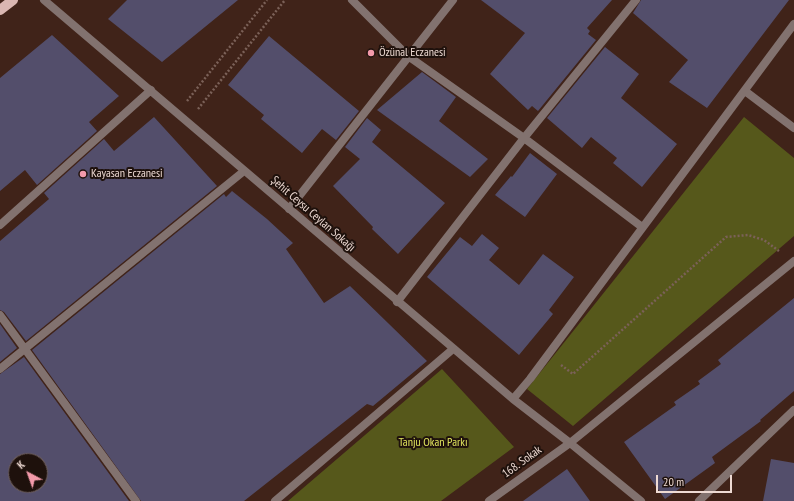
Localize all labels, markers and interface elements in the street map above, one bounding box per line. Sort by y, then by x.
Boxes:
place label: Özünal Eczanesi [379,46,446,60]
marker: Özünal Eczanesi [366,48,376,58]
place label: Kayasan Eczanesi [91,167,163,181]
marker: Kayasan Eczanesi [78,169,88,179]
street label: Şehit Ceysu Ceylan Sokağı [268,173,358,255]
park label: Tanju Okan Parkı [398,436,468,450]
street label: 168. Sokak [499,443,545,481]
north arrow [8,453,48,493]
text: K [14,458,28,472]
scale bar [658,467,734,493]
text: 20 m [663,474,684,489]

